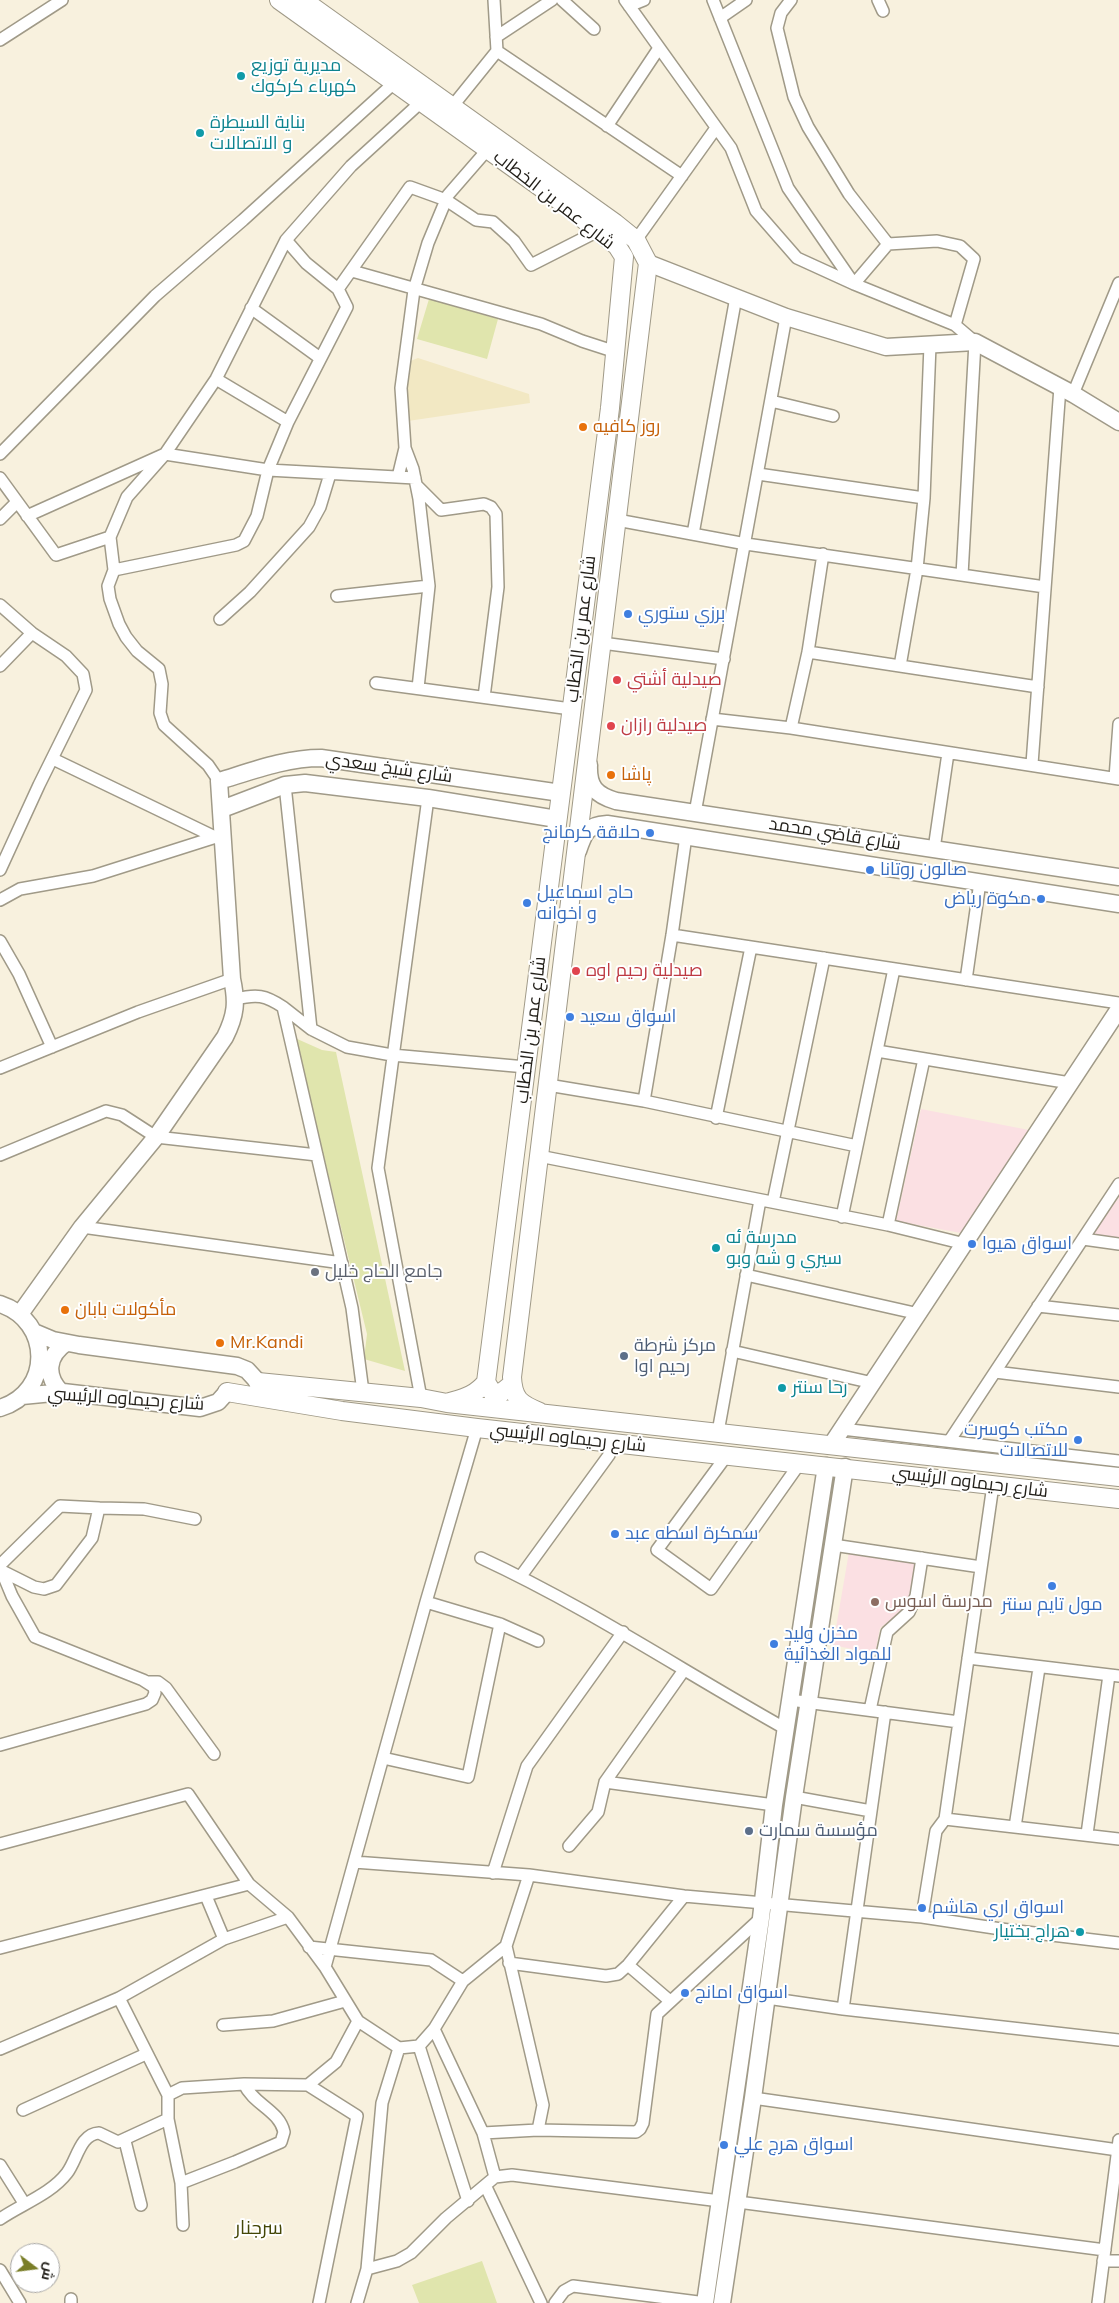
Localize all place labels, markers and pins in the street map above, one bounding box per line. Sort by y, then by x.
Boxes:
place label: مديرية توزيع كهرباء كركوك [251,55,357,98]
marker: مديرية توزيع كهرباء كركوك [235,70,247,82]
place label: بناية السيطرة و الاتصالات [210,112,305,154]
marker: بناية السيطرة و الاتصالات [194,127,206,139]
place label: روز كافيه [593,416,660,438]
marker: روز كافيه [577,421,589,433]
place label: برزي ستوري [638,603,725,625]
marker: برزي ستوري [622,608,634,620]
place label: صيدلية أشتي [627,669,722,691]
marker: صيدلية أشتي [611,674,623,686]
place label: صيدلية رازان [621,715,707,737]
marker: صيدلية رازان [605,720,617,732]
place label: پاشا [621,764,651,786]
marker: پاشا [605,769,617,781]
place label: حلاقة كرمانج [542,822,640,844]
marker: حلاقة كرمانج [644,827,656,839]
place label: صالون روتانا [880,859,967,881]
marker: صالون روتانا [864,864,876,876]
place label: حاج اسماعيل و اخوانه [537,882,633,924]
place label: مكوة رياض [944,888,1031,910]
marker: مكوة رياض [1035,893,1047,905]
marker: حاج اسماعيل و اخوانه [521,897,533,909]
place label: صيدلية رحيم اوه [586,960,703,982]
marker: صيدلية رحيم اوه [570,965,582,977]
place label: اسواق سعيد [580,1006,676,1028]
marker: اسواق سعيد [564,1011,576,1023]
place label: مدرسة ئه سيري و شه وبو [726,1227,842,1270]
place label: اسواق هيوا [982,1233,1072,1255]
marker: اسواق هيوا [966,1238,978,1250]
marker: مدرسة ئه سيري و شه وبو [710,1242,722,1254]
place label: جامع الحاج خليل [325,1261,442,1283]
marker: جامع الحاج خليل [309,1266,321,1278]
place label: مأكولات بابان [75,1299,176,1321]
marker: مأكولات بابان [59,1304,71,1316]
place label: Mr.Kandi [230,1332,304,1354]
place label: مركز شرطة رحيم اوا [634,1335,716,1378]
marker: Mr.Kandi [214,1337,226,1349]
marker: مركز شرطة رحيم اوا [618,1350,630,1362]
place label: رحا سنتر [792,1377,848,1399]
marker: رحا سنتر [776,1382,788,1394]
place label: مكتب كوسرت للاتصالات [964,1419,1068,1462]
marker: مكتب كوسرت للاتصالات [1072,1434,1084,1446]
place label: سمكرة اسطه عبد [625,1523,758,1545]
marker: سمكرة اسطه عبد [609,1528,621,1540]
marker: مول تايم سنتر [1046,1580,1058,1592]
place label: مدرسة اسوس [885,1591,993,1613]
place label: مول تايم سنتر [1002,1594,1102,1616]
marker: مدرسة اسوس [869,1596,881,1608]
place label: مخزن وليد للمواد الغذائية [784,1623,891,1666]
marker: مخزن وليد للمواد الغذائية [768,1638,780,1650]
place label: مؤسسة سمارت [759,1820,878,1842]
marker: مؤسسة سمارت [743,1825,755,1837]
place label: اسواق اري هاشم [932,1897,1064,1919]
marker: اسواق اري هاشم [916,1902,928,1914]
place label: هراج بختيار [994,1921,1070,1943]
marker: هراج بختيار [1074,1926,1086,1938]
place label: اسواق امانج [695,1982,788,2004]
marker: اسواق امانج [679,1987,691,1999]
place label: اسواق هرج علي [734,2134,854,2156]
marker: اسواق هرج علي [718,2139,730,2151]

